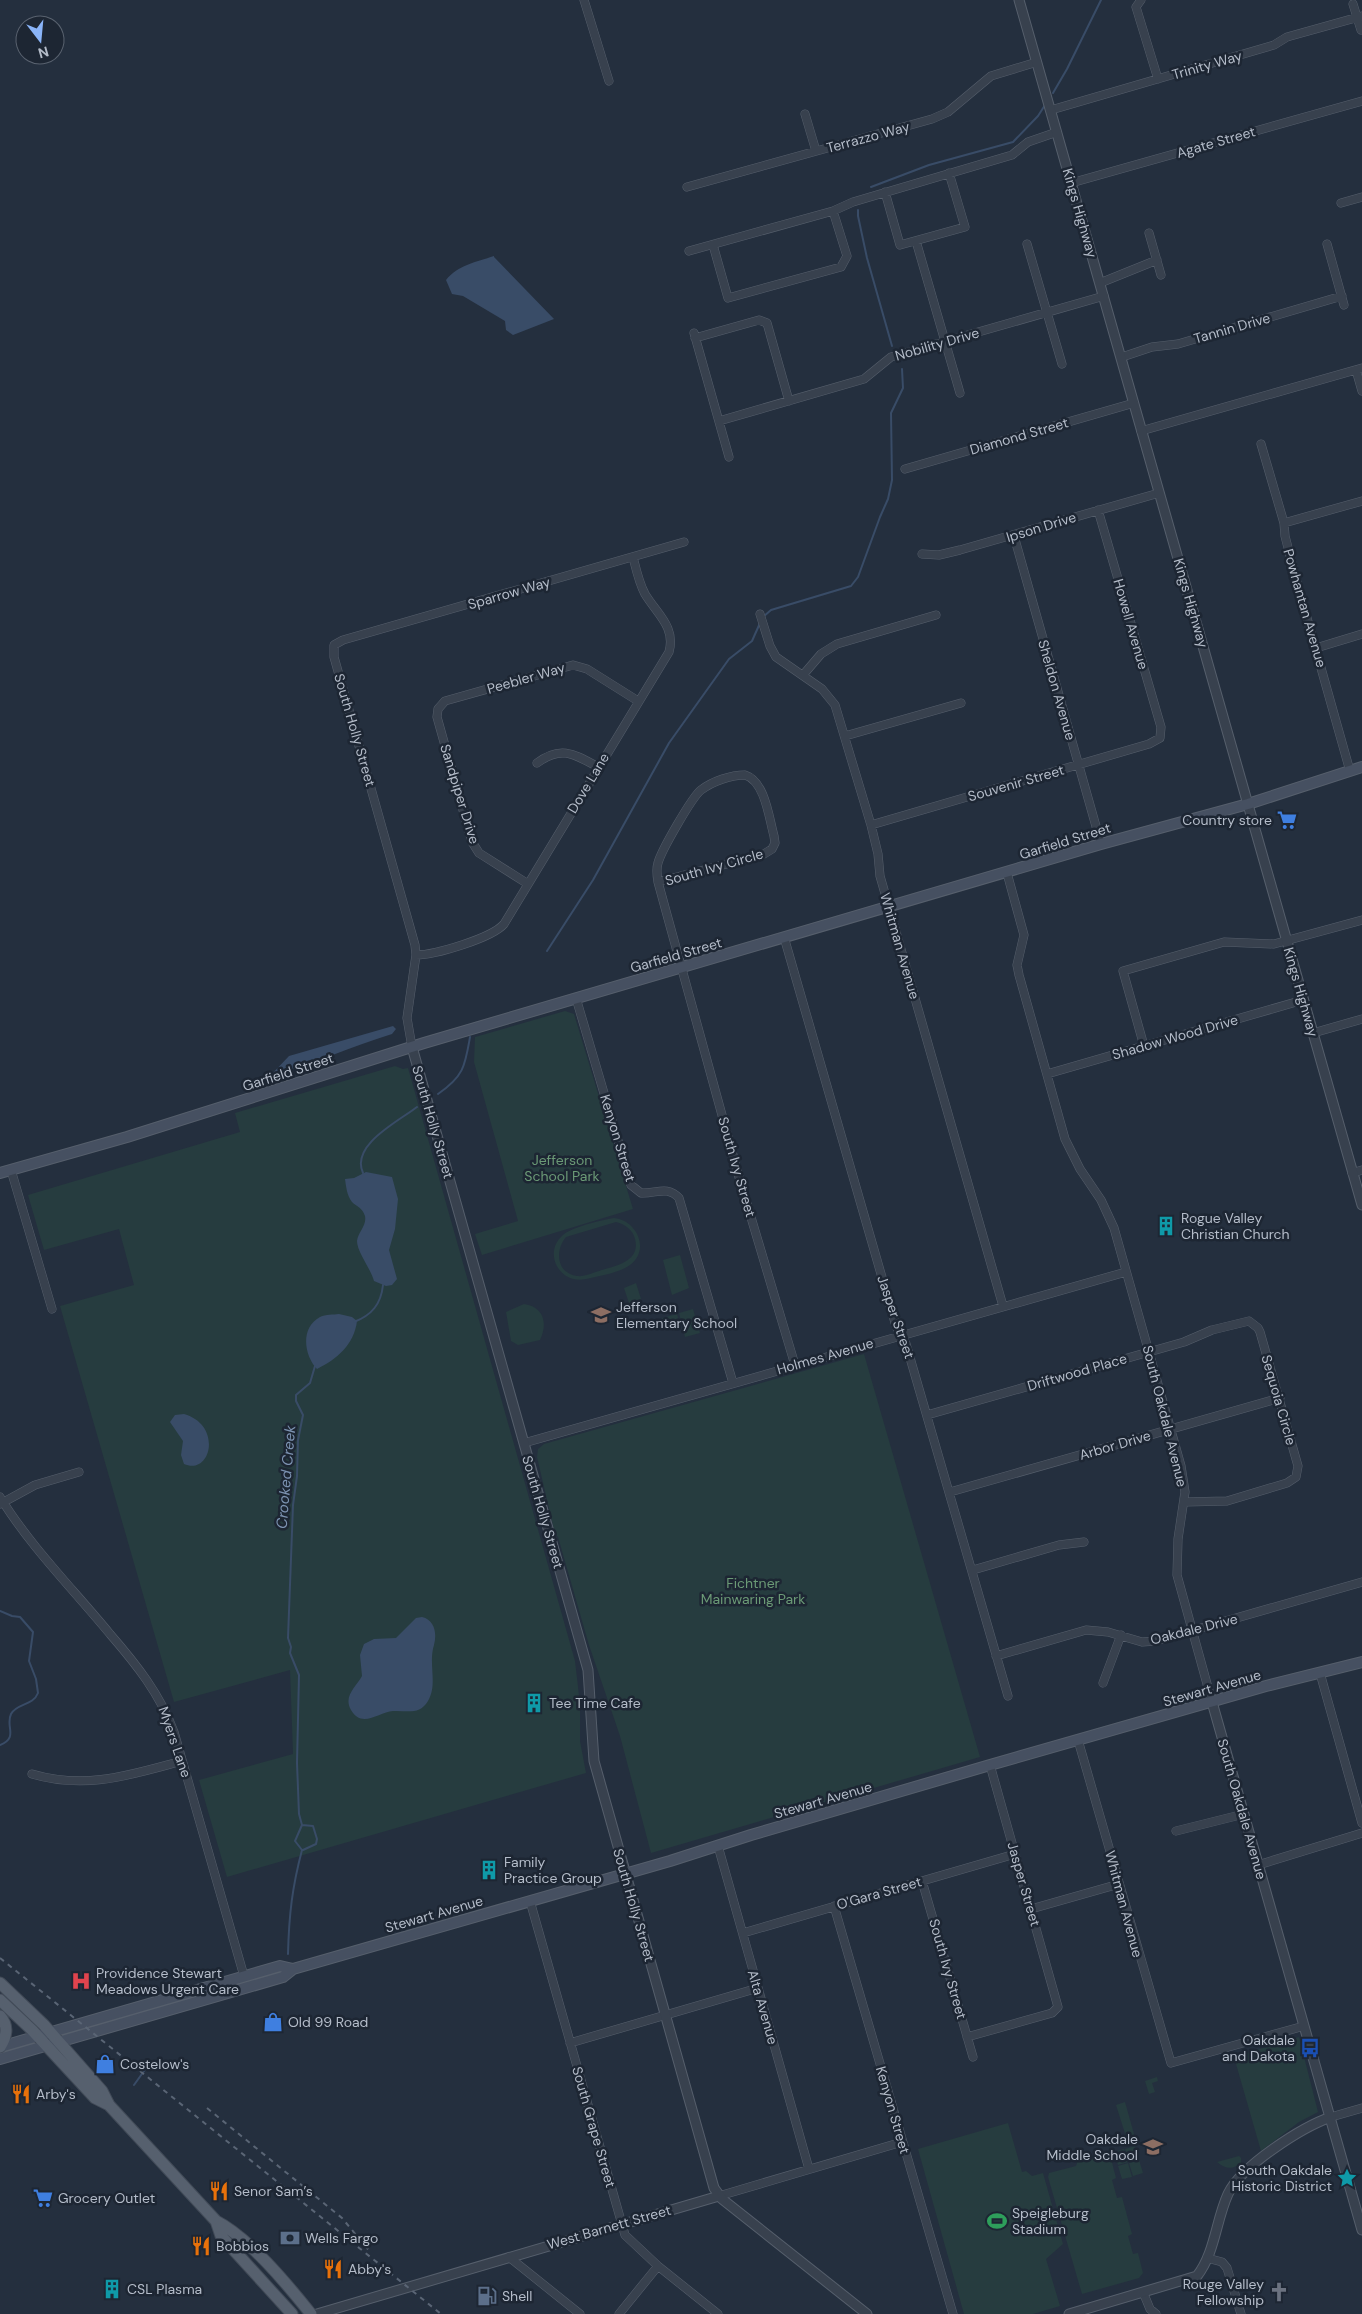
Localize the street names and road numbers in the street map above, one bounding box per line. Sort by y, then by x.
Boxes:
street label: Trinity Way [1170,46,1244,84]
street label: Terrazzo Way [824,117,912,157]
street label: Agate Street [1175,122,1257,162]
street label: Kings Highway [1059,166,1101,260]
street label: Tannin Drive [1192,308,1272,348]
street label: Nobility Drive [893,323,981,365]
street label: Diamond Street [968,413,1070,459]
street label: Ipson Drive [1004,508,1078,546]
street label: Powhantan Avenue [1279,547,1331,669]
street label: Kings Highway [1170,556,1212,650]
street label: Sparrow Way [466,573,553,613]
street label: Howell Avenue [1109,577,1153,671]
street label: Sheldon Avenue [1034,638,1080,742]
street label: Peebler Way [485,658,567,698]
street label: South Holly Street [330,671,380,789]
street label: Sandpiper Drive [436,742,484,846]
street label: Dove Lane [563,749,613,816]
street label: Souvenir Street [966,761,1066,805]
street label: Garfield Street [1017,819,1113,863]
street label: South Ivy Circle [663,844,765,890]
street label: Whitman Avenue [876,891,924,1001]
street label: Garfield Street [628,933,724,977]
street label: Kings Highway [1280,945,1322,1039]
street label: Shadow Wood Drive [1110,1010,1240,1064]
street label: Garfield Street [240,1049,336,1095]
street label: South Holly Street [408,1063,458,1181]
street label: Kenyon Street [596,1092,640,1184]
street label: South Ivy Street [714,1115,760,1219]
street label: Jasper Street [873,1273,919,1361]
street label: Holmes Avenue [775,1334,875,1378]
street label: South Oakdale Avenue [1139,1343,1191,1489]
street label: Driftwood Place [1025,1349,1129,1395]
street label: Sequoia Circle [1257,1353,1301,1447]
street label: Arbor Drive [1077,1426,1153,1464]
street label: South Holly Street [518,1453,568,1571]
street label: Oakdale Drive [1148,1609,1240,1649]
street label: Stewart Avenue [1161,1665,1263,1711]
street label: Myers Lane [154,1704,196,1780]
street label: South Oakdale Avenue [1213,1737,1271,1881]
street label: Stewart Avenue [772,1777,874,1823]
street label: Jasper Street [1003,1840,1045,1928]
street label: South Holly Street [609,1846,659,1964]
street label: Whitman Avenue [1101,1849,1147,1959]
street label: O'Gara Street [834,1872,924,1914]
street label: Stewart Avenue [383,1891,485,1937]
street label: South Ivy Street [925,1917,971,2021]
street label: Alta Avenue [744,1968,782,2046]
street label: South Grape Street [568,2064,620,2190]
street label: Kenyon Street [872,2064,914,2156]
street label: West Barnett Street [545,2201,673,2253]

